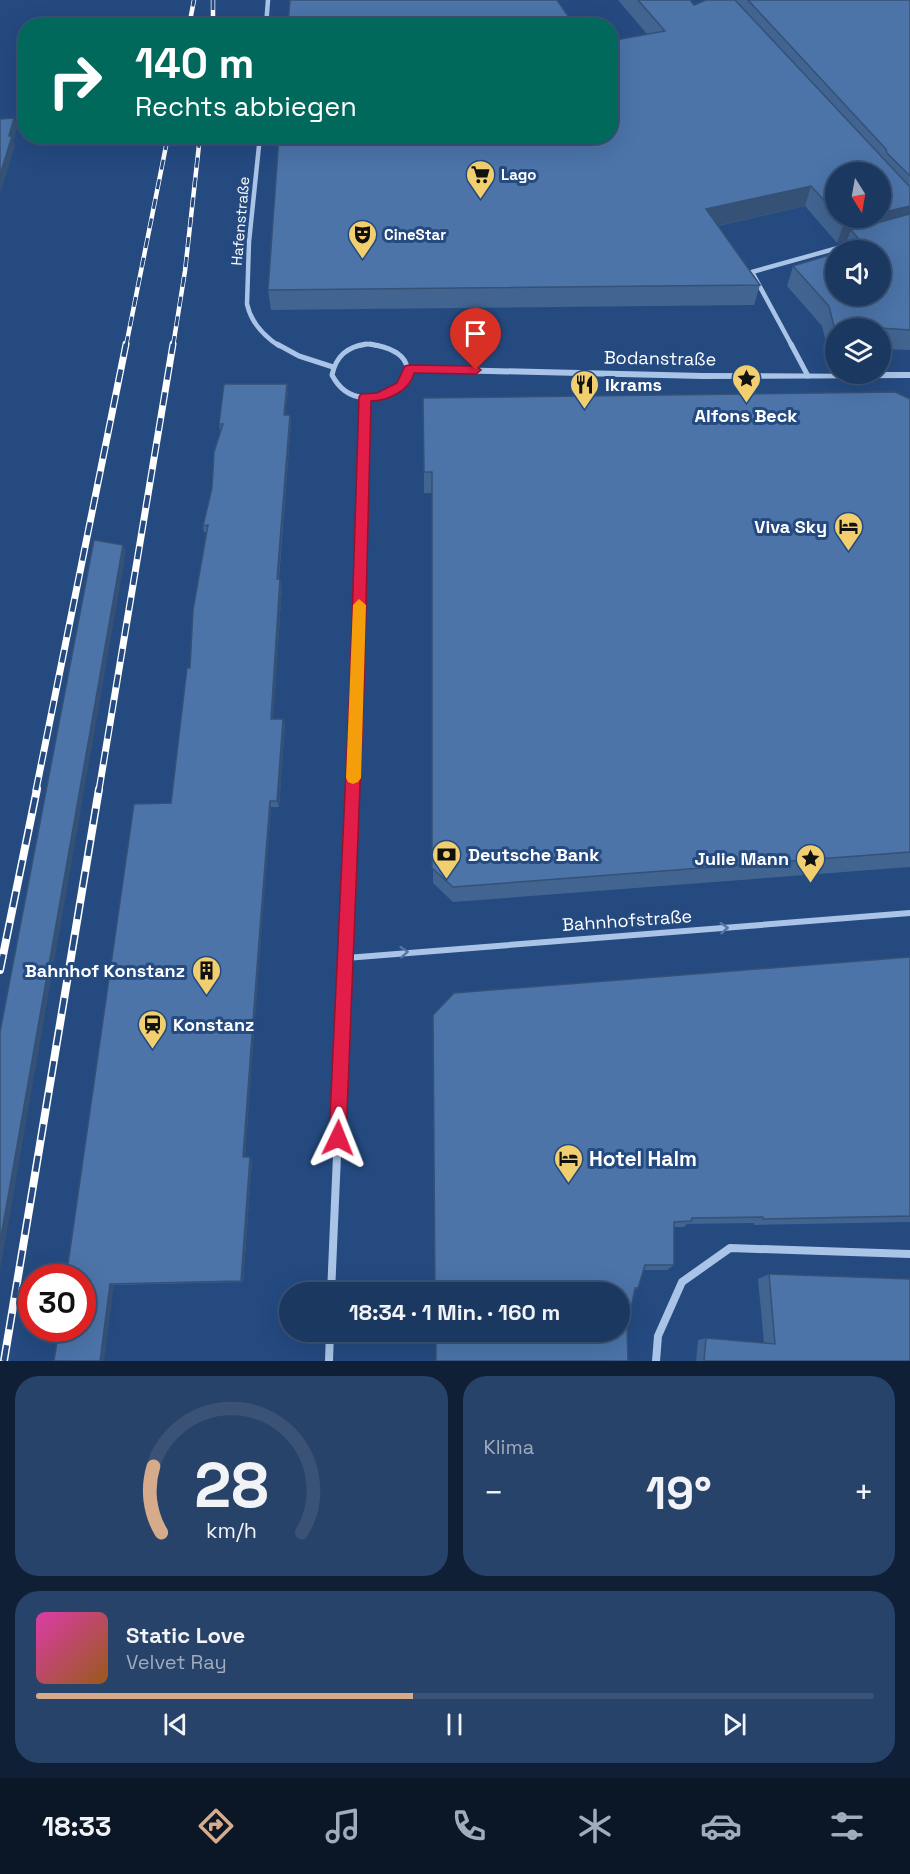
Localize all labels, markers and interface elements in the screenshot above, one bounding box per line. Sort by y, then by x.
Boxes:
text: 140 m [135,37,254,90]
icon: right [36,42,114,120]
text: Rechts abbiegen [135,89,357,124]
supermarket icon: Lago [464,158,496,200]
north arrow [825,162,891,228]
map controls [825,162,891,384]
place label: Lago [501,165,536,184]
street label: Hafenstraße [227,176,253,266]
theatre icon: CineStar [347,218,379,260]
place label: CineStar [384,225,446,244]
button: sound [825,240,891,306]
pin [450,308,501,370]
icon: arrive [459,317,492,350]
button: layers [825,318,891,384]
street label: Bodanstraße [604,346,716,370]
place icon: Alfons Beck [730,362,762,404]
restaurant icon: Ikrams [568,368,600,410]
place label: Ikrams [605,373,662,396]
place label: Alfons Beck [695,404,797,427]
hotel icon: Viva Sky [832,510,864,552]
place label: Viva Sky [754,515,827,538]
bank icon: Deutsche Bank [431,838,463,880]
place icon: Julie Mann [794,842,826,884]
place label: Deutsche Bank [468,843,599,866]
place label: Julie Mann [695,847,789,870]
street label: Bahnhofstraße [561,904,693,936]
one-way arrow [720,921,729,934]
one-way arrow [399,946,409,959]
building icon: Bahnhof Konstanz [190,954,222,996]
place label: Bahnhof Konstanz [25,959,185,982]
station icon: Konstanz [136,1008,168,1050]
place label: Konstanz [173,1013,254,1036]
position arrow [306,1106,370,1170]
hotel icon: Hotel Halm [552,1142,584,1184]
place label: Hotel Halm [589,1145,697,1172]
speed limit sign: 30 [18,1264,96,1342]
text: 18:34 · 1 Min. · 160 m [349,1298,560,1326]
text: Klima [484,1434,534,1460]
text: 28 [194,1446,268,1525]
text: 19° [646,1465,712,1522]
text: − [484,1472,504,1514]
text: + [854,1472,874,1514]
text: km/h [206,1517,257,1544]
text: Static Love [126,1621,245,1649]
text: Velvet Ray [126,1649,227,1675]
icon: previous [159,1708,192,1741]
icon: pause [438,1708,471,1741]
icon: next [718,1708,751,1741]
icon: directions [195,1805,237,1847]
icon: music [322,1805,364,1847]
icon: phone [448,1805,490,1847]
icon: climate [574,1805,616,1847]
icon: car [700,1805,742,1847]
icon: filters [826,1805,868,1847]
text: 18:33 [42,1809,111,1844]

